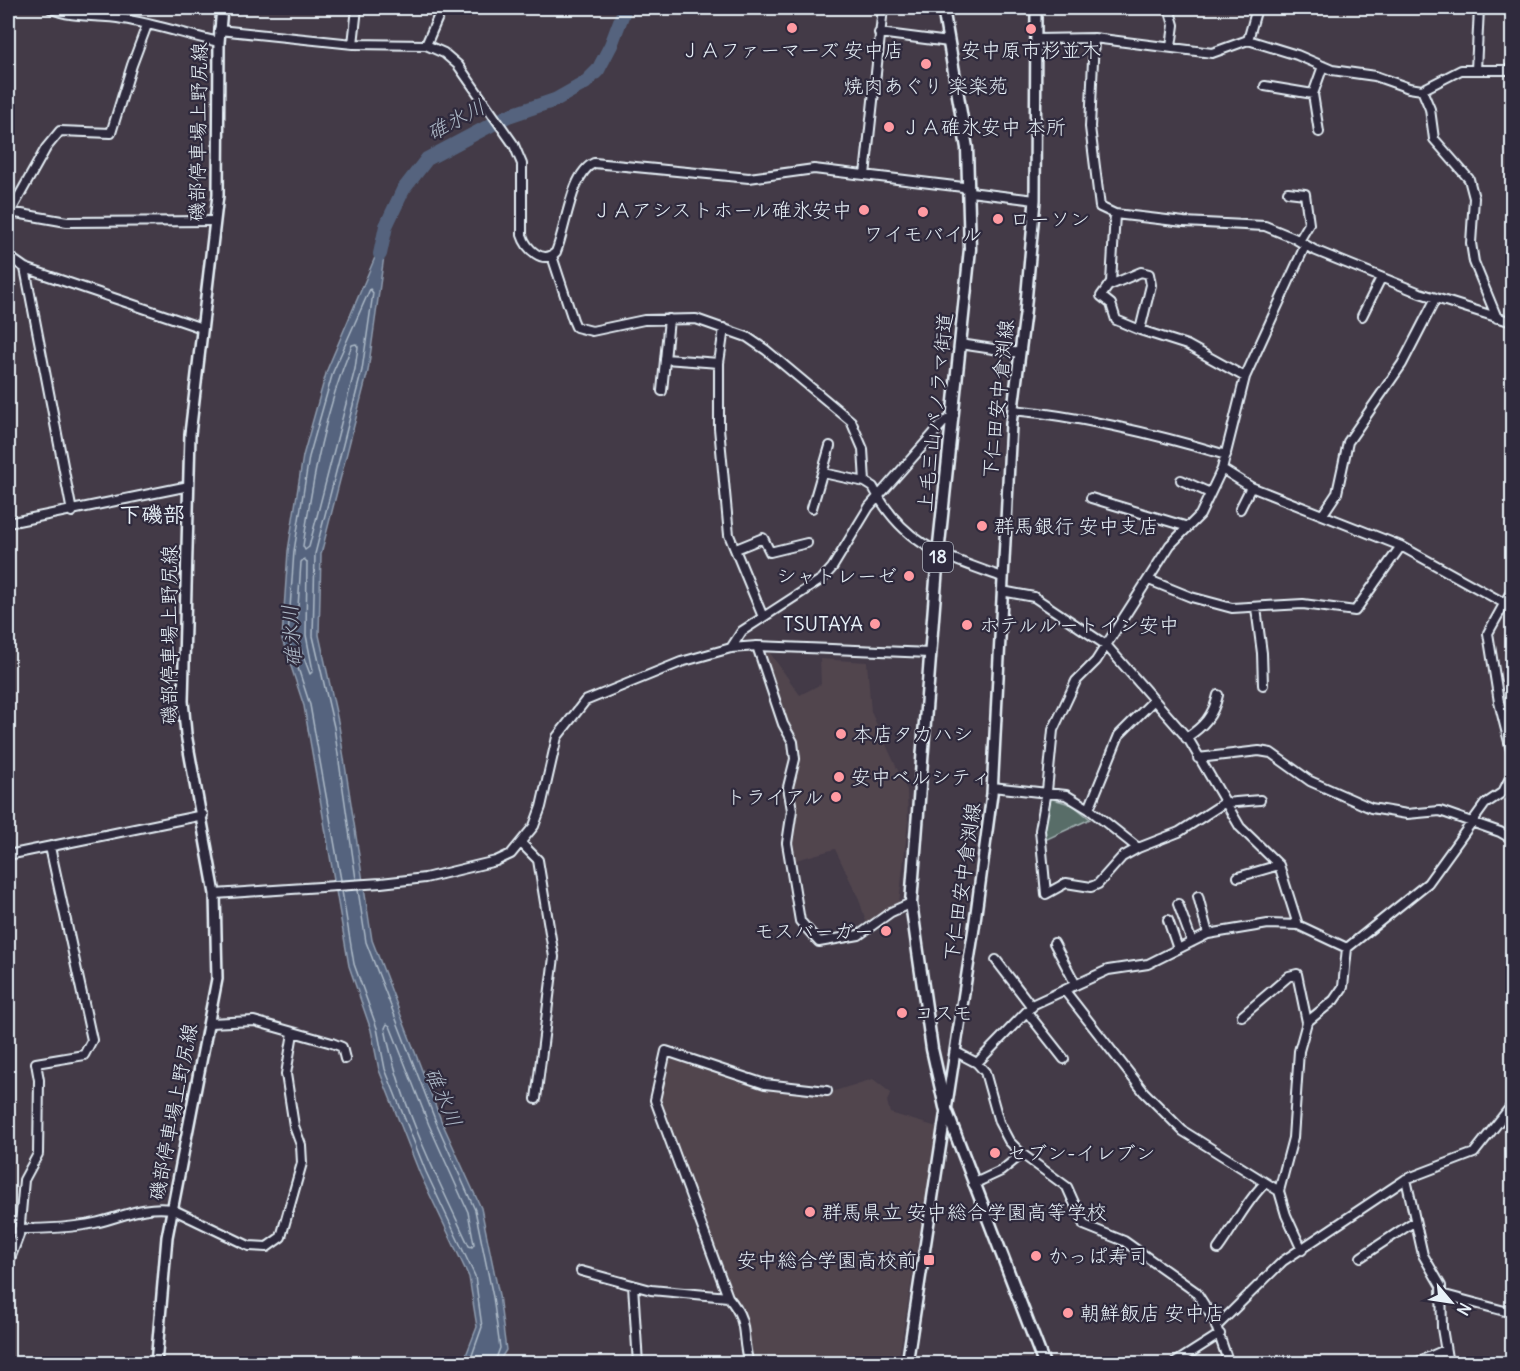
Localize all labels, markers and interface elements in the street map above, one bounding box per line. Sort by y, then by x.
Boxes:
marker: ＪＡファーマーズ 安中店 [785,21,799,35]
marker: 安中原市杉並木 [1024,22,1038,36]
place label: ＪＡファーマーズ 安中店 [680,37,904,62]
place label: 安中原市杉並木 [961,37,1101,62]
street label: 磯部停車場上野尻線 [183,42,212,222]
marker: 焼肉あぐり 楽楽苑 [919,57,933,71]
place label: 焼肉あぐり 楽楽苑 [844,73,1008,98]
water label: 碓氷川 [422,93,490,146]
place label: ＪＡ碓氷安中 本所 [901,114,1066,139]
marker: ＪＡ碓氷安中 本所 [882,120,896,134]
place label: ＪＡアシストホール碓氷安中 [592,197,852,222]
marker: ＪＡアシストホール碓氷安中 [857,203,871,217]
marker: ワイモバイル [916,205,930,219]
place label: ローソン [1010,206,1090,231]
marker: ローソン [991,212,1005,226]
place label: ワイモバイル [864,221,982,246]
street label: 上毛三山パノラマ街道 [912,311,957,513]
street label: 下仁田安中倉渕線 [977,318,1018,480]
district label: 下磯部 [119,500,185,528]
place label: 群馬銀行 安中支店 [994,513,1159,538]
marker: 群馬銀行 安中支店 [975,519,989,533]
road number: 18 [923,542,953,572]
street label: 磯部停車場上野尻線 [156,545,181,725]
place label: シャトレーゼ [776,563,897,588]
marker: シャトレーゼ [902,569,916,583]
water label: 碓氷川 [276,604,307,668]
place label: TSUTAYA [783,611,863,636]
place label: ホテルルートイン安中 [979,612,1179,637]
marker: TSUTAYA [868,617,882,631]
marker: ホテルルートイン安中 [960,618,974,632]
place label: 本店タカハシ [853,721,973,746]
marker: 本店タカハシ [834,727,848,741]
place label: 安中ベルシティ [851,764,991,789]
marker: 安中ベルシティ [832,770,846,784]
place label: トライアル [726,784,824,809]
marker: トライアル [829,790,843,804]
street label: 下仁田安中倉渕線 [938,801,985,963]
place label: モスバーガー [754,918,874,943]
marker: モスバーガー [879,924,893,938]
place label: コスモ [914,1000,973,1025]
marker: コスモ [895,1006,909,1020]
street label: 磯部停車場上野尻線 [143,1021,202,1203]
water label: 碓氷川 [419,1063,468,1131]
place label: セブン-イレブン [1007,1140,1156,1165]
marker: セブン-イレブン [988,1146,1002,1160]
place label: 群馬県立 安中総合学園高等学校 [822,1199,1107,1224]
marker: 群馬県立 安中総合学園高等学校 [803,1205,817,1219]
place label: かっぱ寿司 [1048,1243,1148,1268]
place label: 安中総合学園高校前 [737,1247,917,1272]
marker: かっぱ寿司 [1029,1249,1043,1263]
marker: 安中総合学園高校前 [922,1253,936,1267]
north arrow [1421,1272,1481,1332]
place label: 朝鮮飯店 安中店 [1080,1300,1225,1325]
text: N [1453,1300,1476,1319]
marker: 朝鮮飯店 安中店 [1061,1306,1075,1320]

